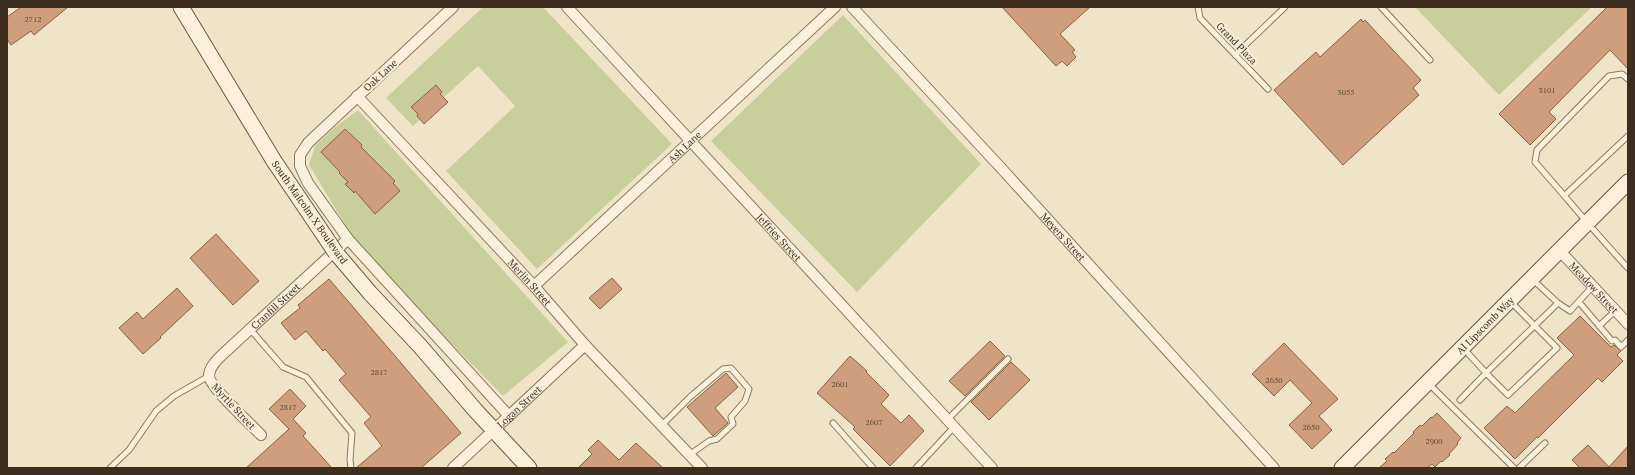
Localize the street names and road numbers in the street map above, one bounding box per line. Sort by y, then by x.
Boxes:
street label: Grand Plaza [1213,20,1260,67]
street label: Oak Lane [361,56,400,94]
street label: Ash Lane [665,128,704,166]
street label: South Malcolm X Boulevard [269,158,351,267]
street label: Meyers Street [1038,210,1088,264]
street label: Jeffries Street [753,211,804,264]
street label: Merlin Street [505,256,554,309]
street label: Meadow Street [1566,259,1621,317]
street label: Cranfill Street [248,280,303,332]
street label: Al Lipscomb Way [1454,293,1517,357]
street label: Myrtle Street [209,381,259,432]
street label: Logan Street [494,383,544,431]

